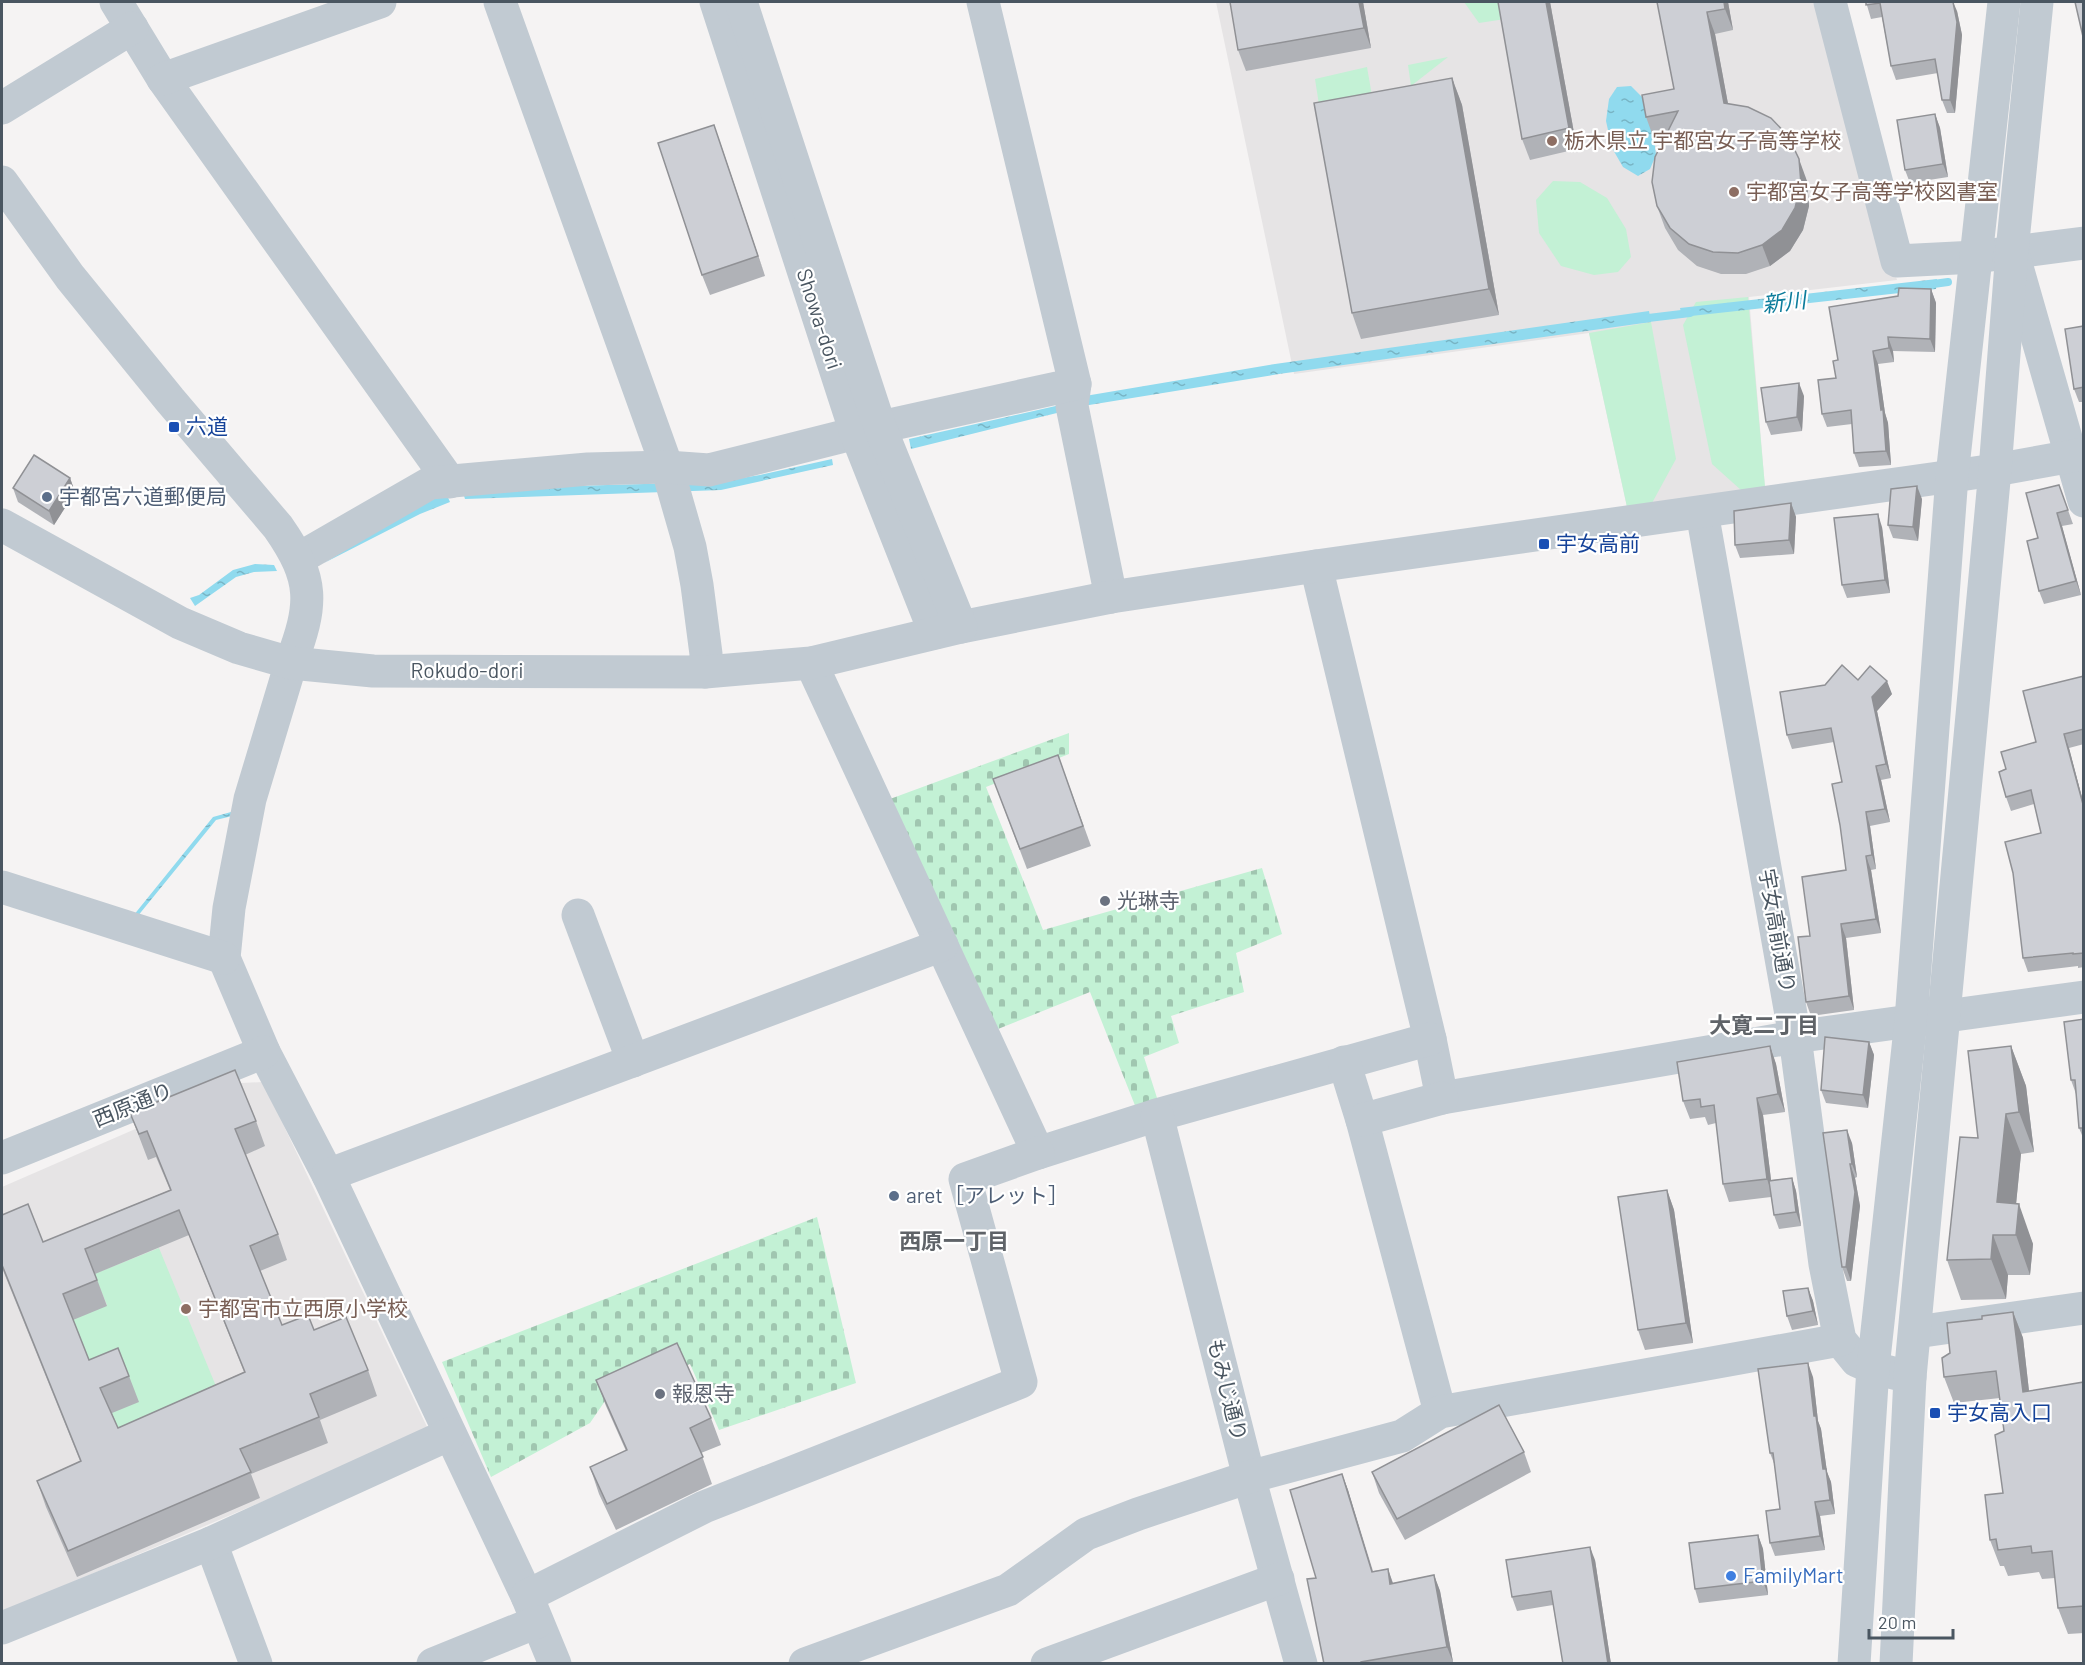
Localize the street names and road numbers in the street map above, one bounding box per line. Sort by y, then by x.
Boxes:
street label: Showa-dori [792,265,848,372]
street label: Rokudo-dori [410,657,524,682]
street label: 宇女高前通り [1755,867,1802,995]
street label: 西原通り [89,1076,176,1131]
street label: もみじ通り [1204,1336,1253,1444]

